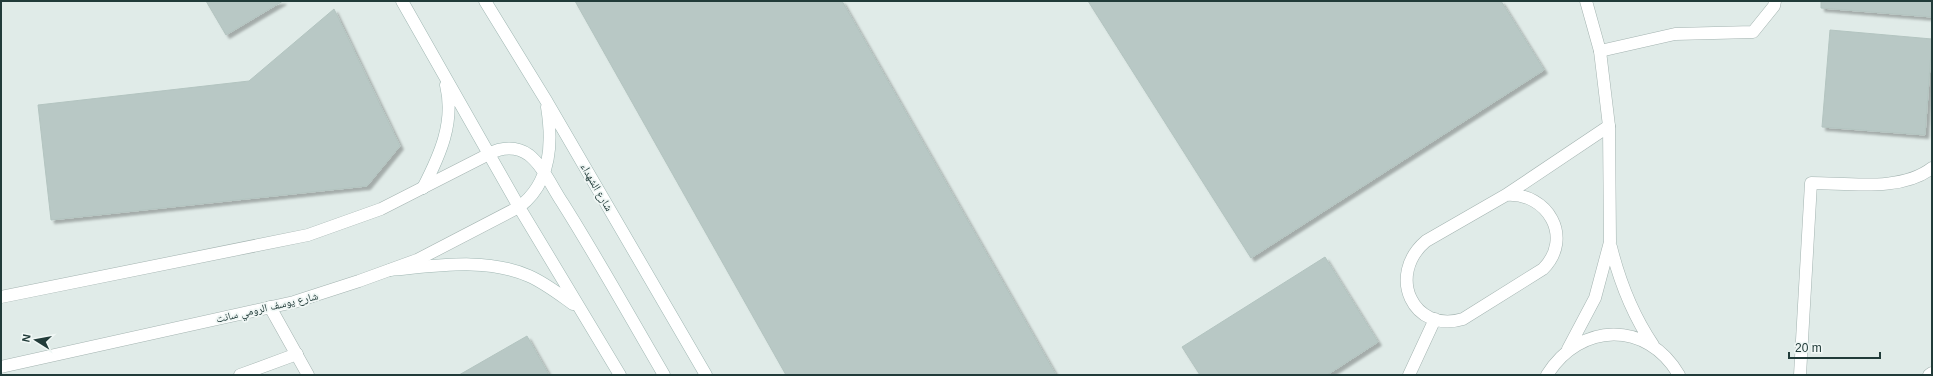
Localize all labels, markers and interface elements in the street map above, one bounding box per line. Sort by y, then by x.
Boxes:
street label: شارع الشهداء [578,161,615,213]
street label: شارع يوسف الرومي سانت [215,289,320,327]
north arrow [16,320,56,360]
text: N [20,333,33,343]
scale bar [1789,334,1880,360]
text: 20 m [1795,341,1822,355]

